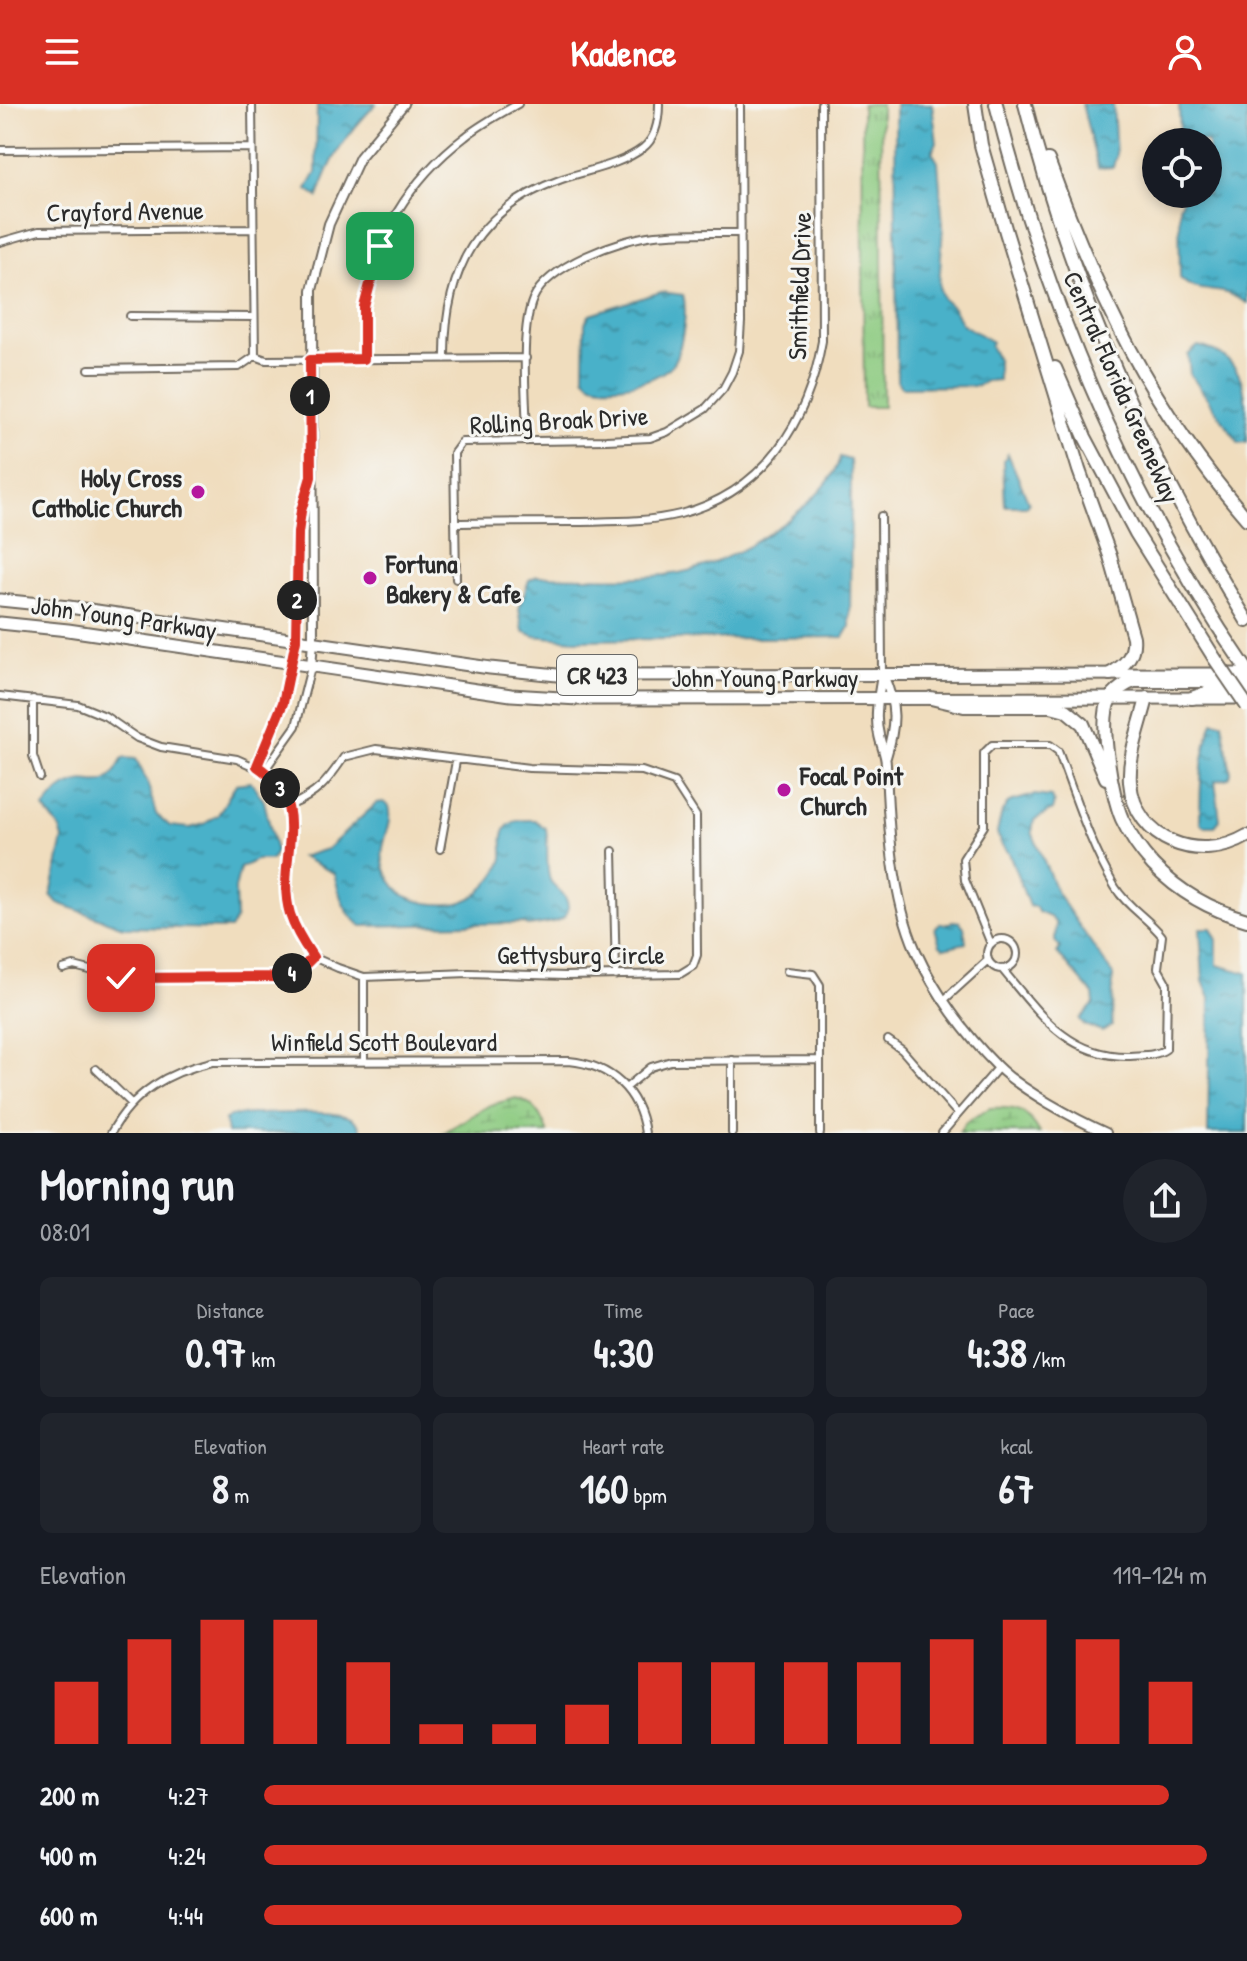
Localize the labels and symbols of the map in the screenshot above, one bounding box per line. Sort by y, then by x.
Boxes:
street label: Crayford Avenue [46,192,204,230]
street label: Smithfield Drive [779,211,819,361]
pin [346,212,414,280]
street label: Central Florida GreeneWay [1055,266,1189,508]
pin: 1 [290,376,330,416]
street label: Rolling Broak Drive [469,398,649,442]
place label: Holy Cross Catholic Church [32,460,182,525]
marker: Holy Cross Catholic Church [189,483,207,501]
place label: Fortuna Bakery & Cafe [385,546,522,612]
marker: Fortuna Bakery & Cafe [361,569,379,587]
pin: 2 [277,580,317,620]
street label: John Young Parkway [29,587,219,647]
road number: CR 423 [557,655,637,695]
street label: John Young Parkway [671,660,859,695]
place label: Focal Point Church [799,758,904,823]
pin: 3 [260,768,300,808]
marker: Focal Point Church [775,781,793,799]
street label: Gettysburg Circle [497,937,665,972]
pin [87,944,155,1012]
pin: 4 [272,953,312,993]
street label: Winfield Scott Boulevard [271,1024,497,1059]

